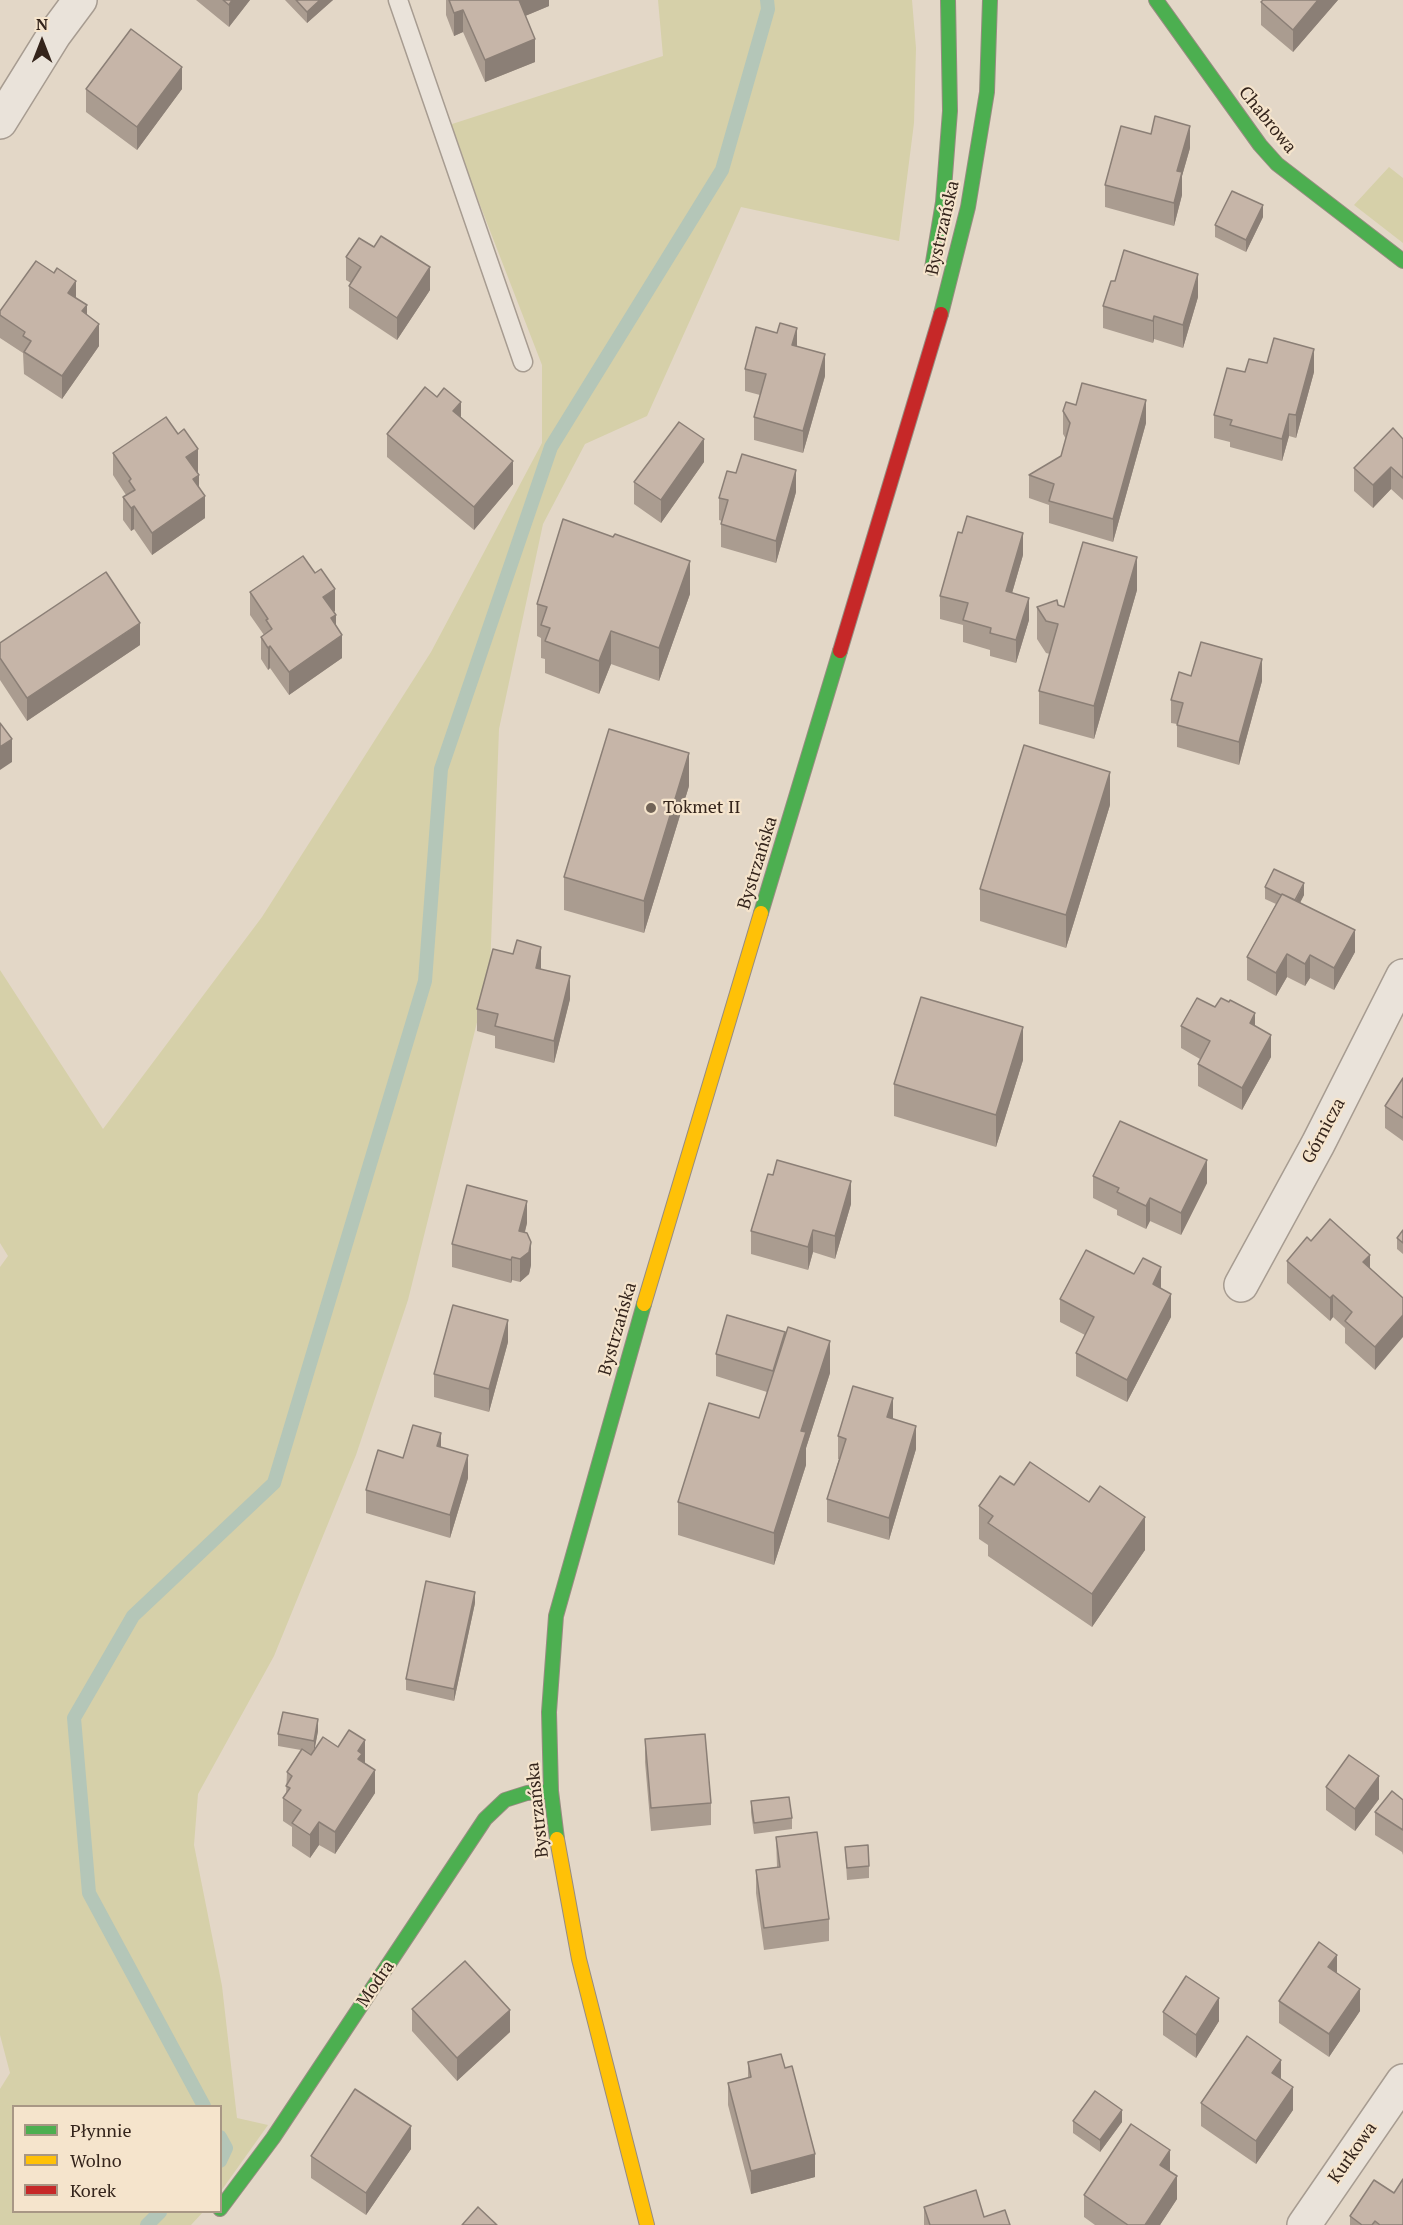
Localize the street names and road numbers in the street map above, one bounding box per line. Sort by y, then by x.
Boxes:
street label: Chabrowa [1233,82,1301,158]
street label: Bystrzańska [922,179,964,277]
street label: Bystrzańska [734,814,782,912]
street label: Górnicza [1298,1094,1350,1168]
street label: Bystrzańska [594,1280,642,1378]
street label: Bystrzańska [522,1761,554,1859]
street label: Modra [353,1957,399,2011]
street label: Kurkowa [1324,2118,1382,2188]

